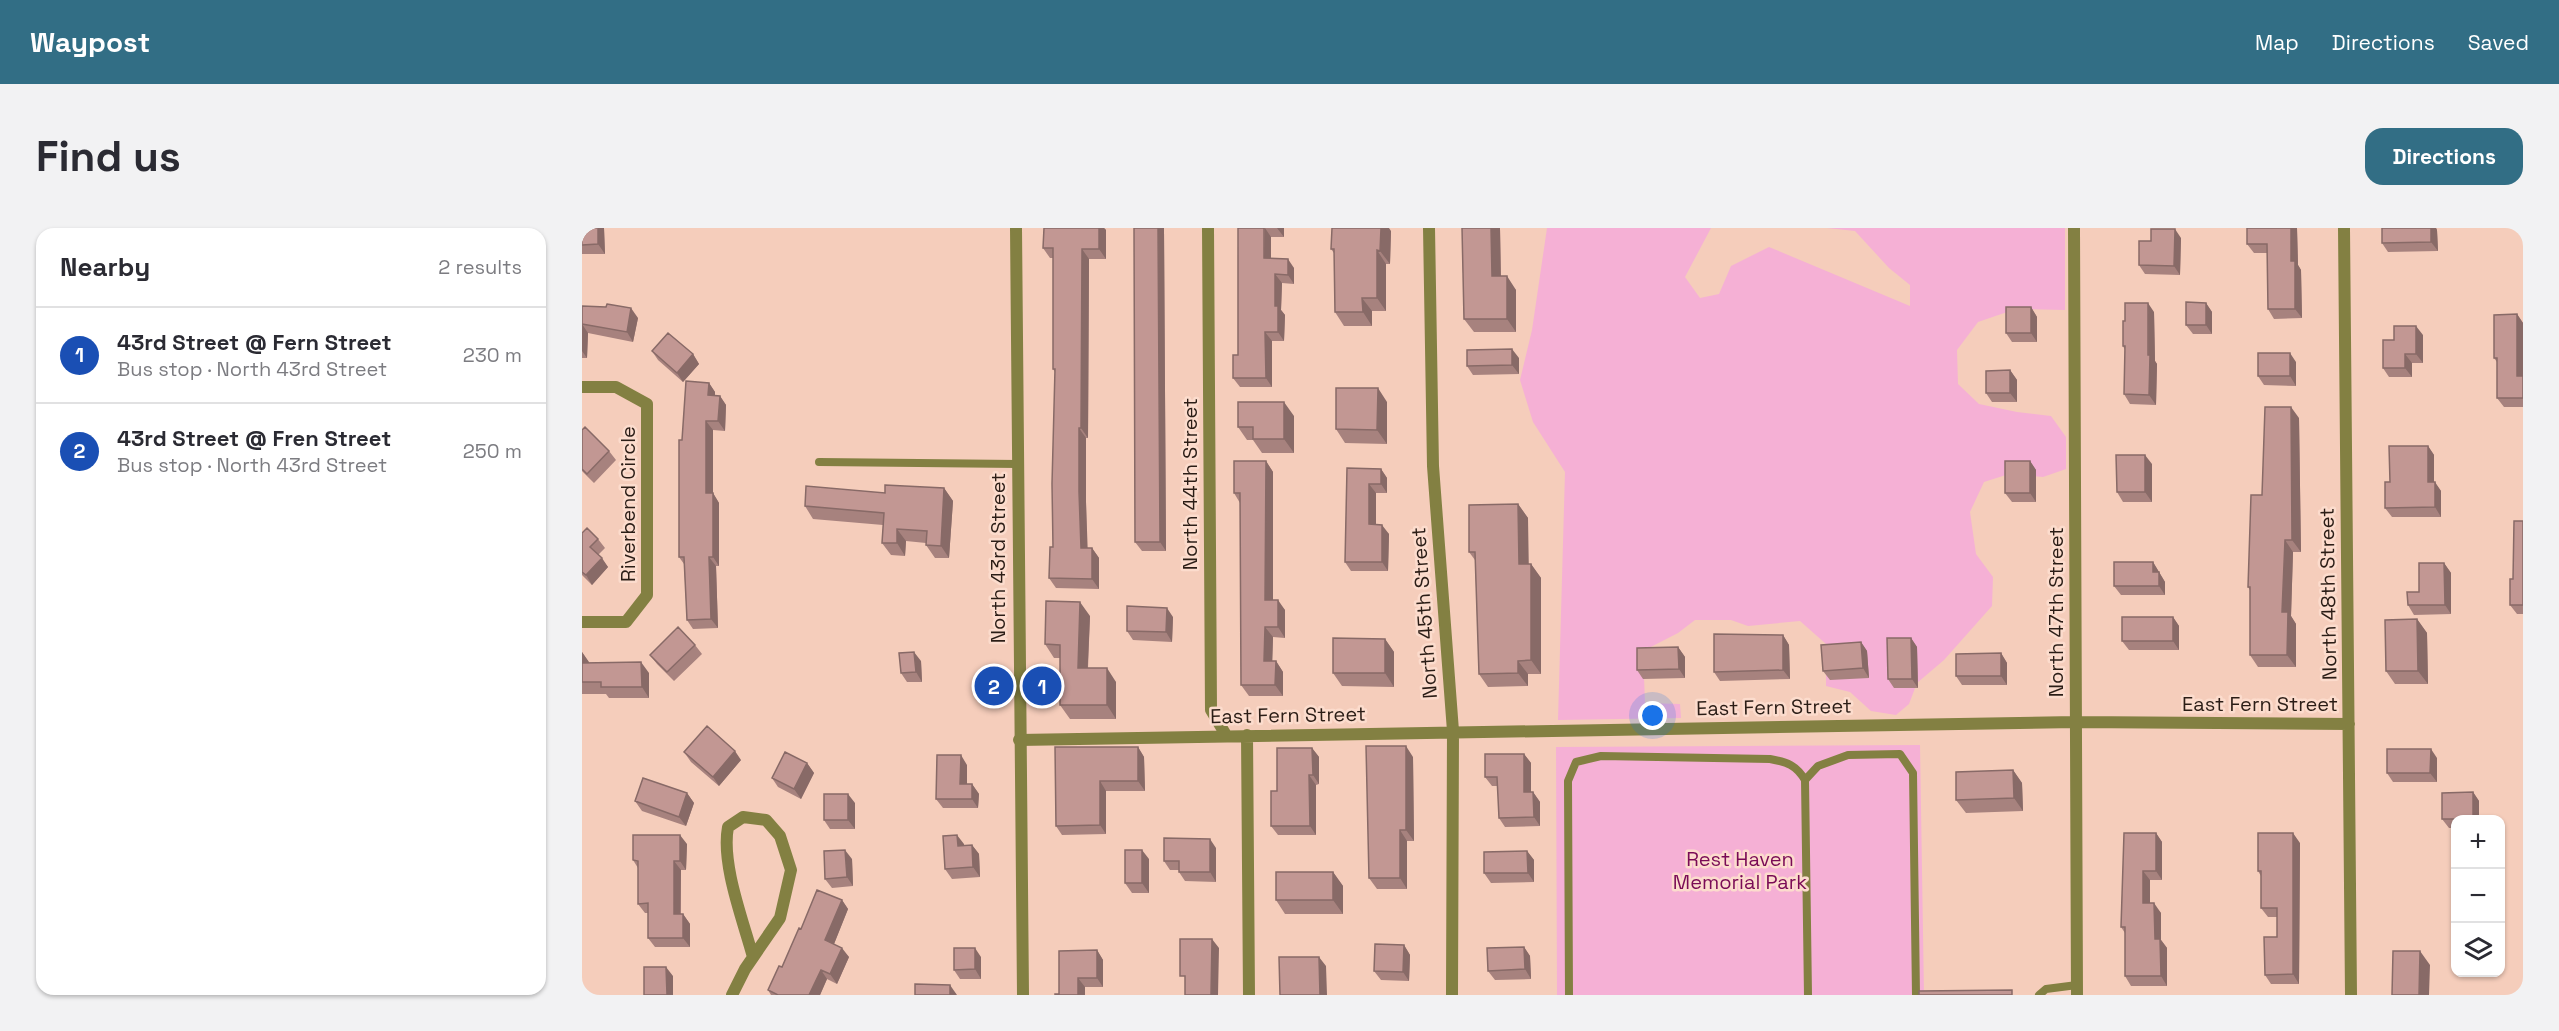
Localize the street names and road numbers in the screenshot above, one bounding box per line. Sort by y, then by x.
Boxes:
street label: North 44th Street [1177,398,1203,570]
street label: Riverbend Circle [615,426,641,582]
street label: North 43rd Street [985,473,1011,643]
street label: North 48th Street [2313,508,2343,680]
street label: North 45th Street [1405,526,1443,700]
street label: North 47th Street [2043,527,2069,697]
street label: East Fern Street [2182,691,2338,717]
street label: East Fern Street [1696,693,1852,721]
street label: East Fern Street [1210,701,1366,729]

